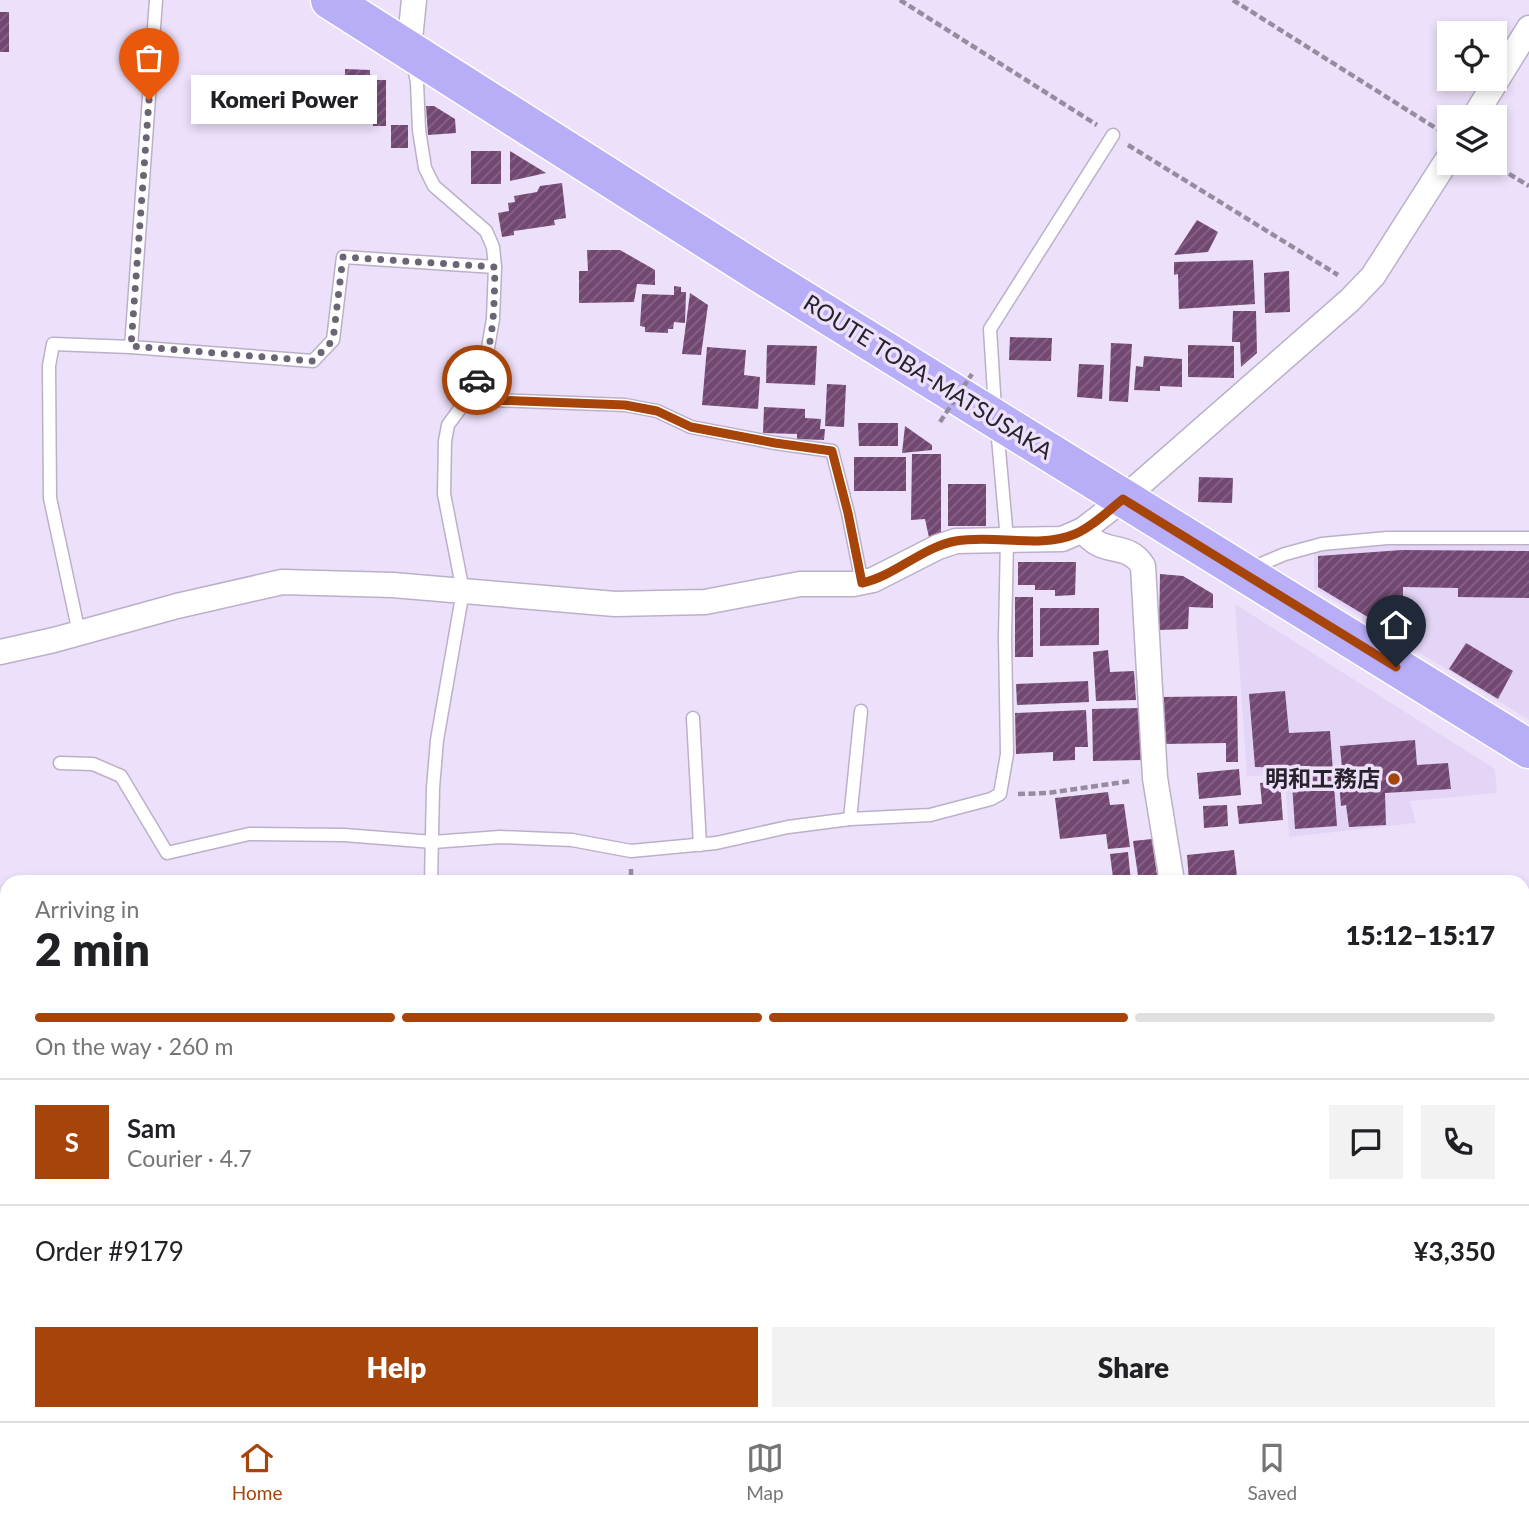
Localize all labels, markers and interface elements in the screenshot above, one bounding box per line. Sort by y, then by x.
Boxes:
map controls [1437,21,1507,175]
button: locate [1437,21,1507,91]
pin [119,28,179,100]
icon: bag [130,39,168,77]
callout: Komeri Power [191,76,376,124]
text: Komeri Power [210,85,358,113]
button: layers [1437,105,1507,175]
street label: ROUTE TOBA-MATSUSAKA [799,288,1059,465]
courier [442,345,512,415]
icon: car [458,361,496,399]
pin [1366,595,1426,667]
icon: home [1377,606,1415,644]
place label: 明和工務店 [1265,764,1380,792]
marker: 明和工務店 [1386,771,1402,787]
text: Arriving in [35,895,139,923]
text: 15:12–15:17 [1345,919,1495,951]
text: 2 min [35,921,150,976]
text: On the way · 260 m [35,1032,234,1060]
button: chat [1329,1105,1403,1179]
button: phone [1421,1105,1495,1179]
text: Sam [127,1112,176,1144]
text: S [65,1126,79,1158]
text: Courier · 4.7 [127,1144,252,1172]
text: Order #9179 [35,1235,184,1267]
text: ¥3,350 [1414,1235,1495,1267]
button: Help [35,1327,758,1407]
button: Share [772,1327,1495,1407]
tab: Home [232,1439,282,1504]
tab: Map [746,1439,784,1504]
tab: Saved [1248,1439,1297,1504]

